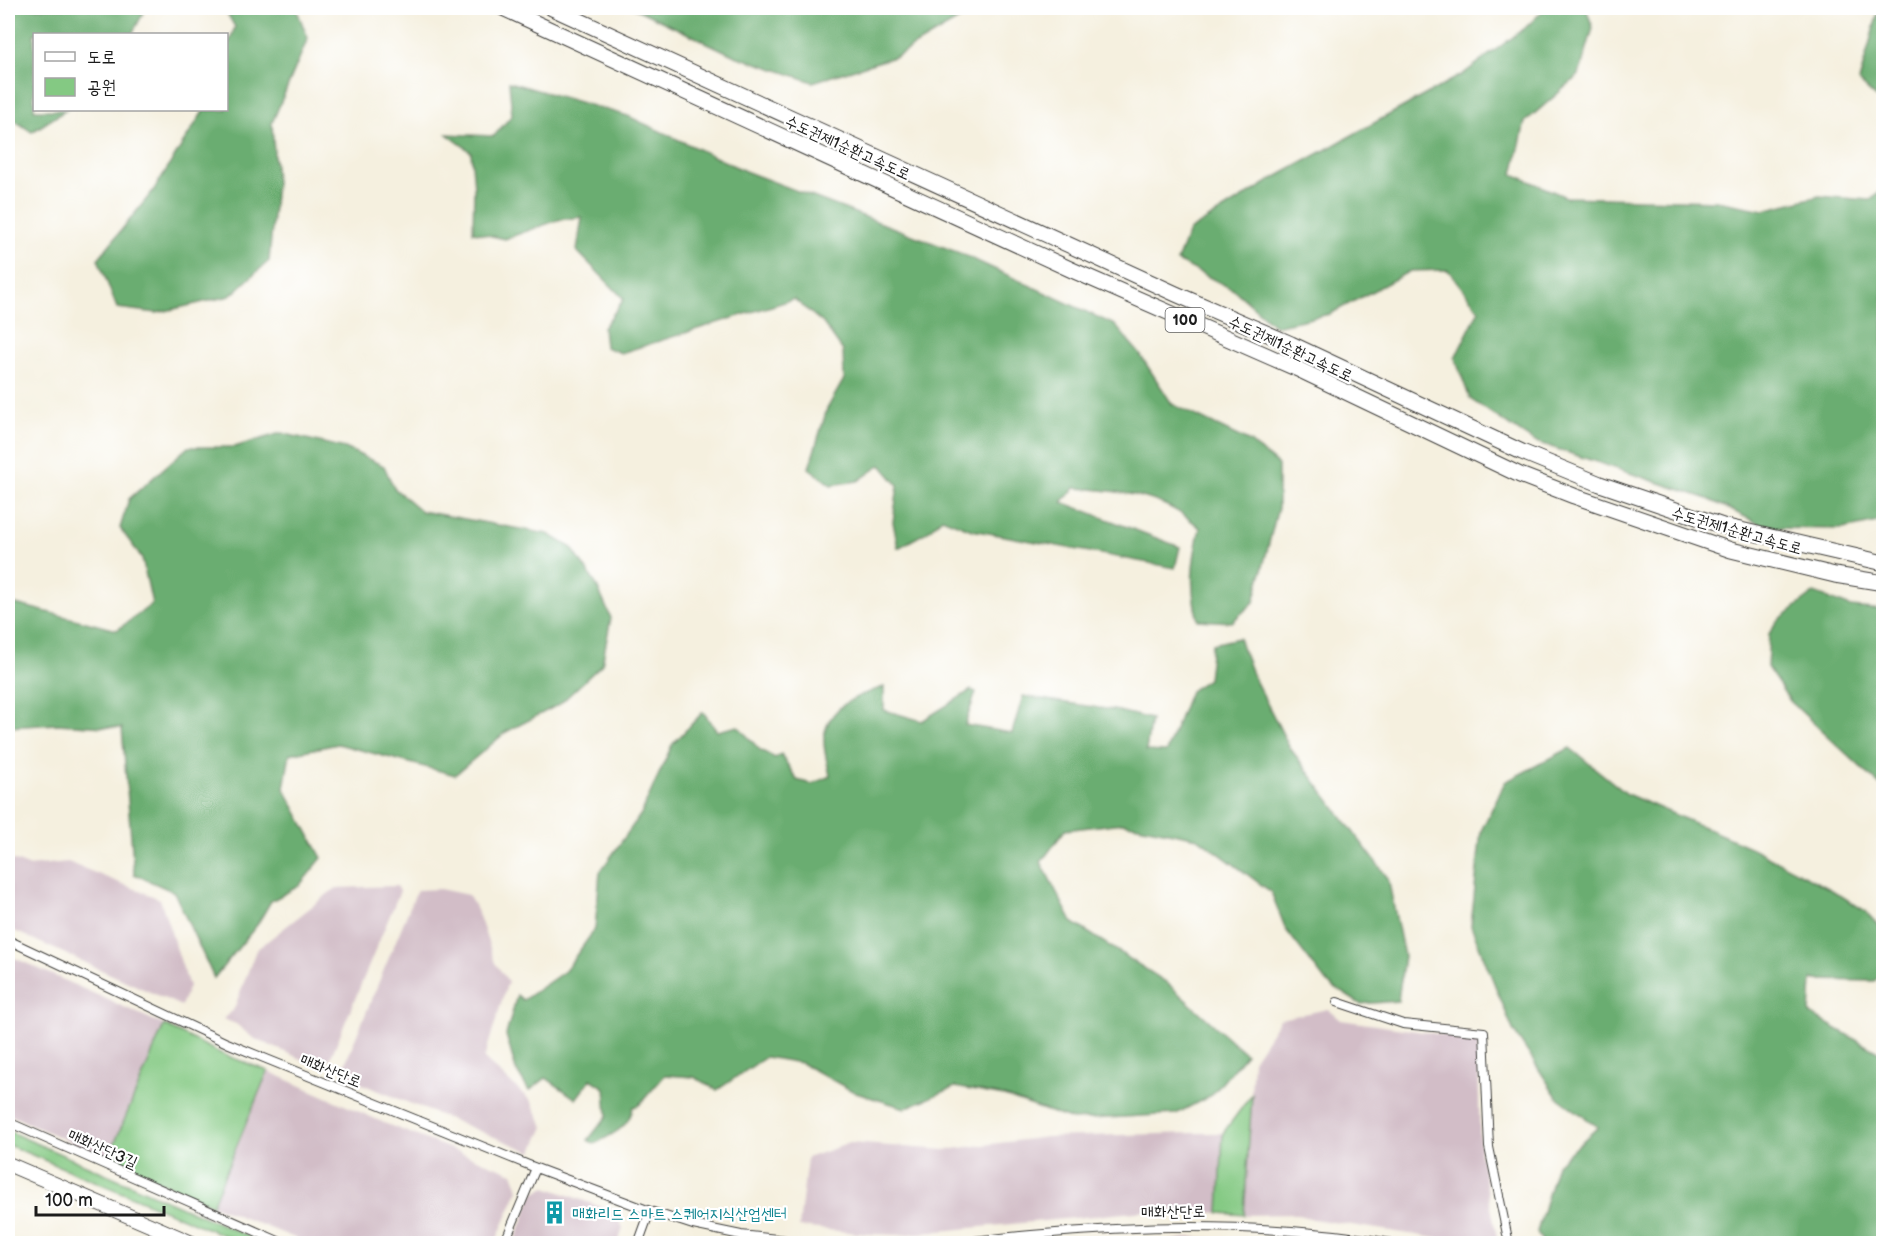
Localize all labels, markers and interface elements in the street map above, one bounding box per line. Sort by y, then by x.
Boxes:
legend [33,33,228,111]
text: 도로 [87,47,116,68]
text: 공원 [87,77,116,98]
street label: 수도권제1순환고속도로 [782,112,913,184]
road number: 100 [1166,308,1204,332]
street label: 수도권제1순환고속도로 [1225,312,1356,386]
street label: 수도권제1순환고속도로 [1669,504,1804,559]
street label: 매화산단로 [297,1051,364,1092]
street label: 매화산단3길 [65,1126,140,1173]
scale bar [36,1179,164,1217]
text: 100 m [45,1190,93,1211]
building icon: 매화리드 스마트 스퀘어지식산업센터 [541,1200,567,1226]
street label: 매화산단로 [1141,1202,1205,1223]
place label: 매화리드 스마트 스퀘어지식산업센터 [572,1205,787,1224]

